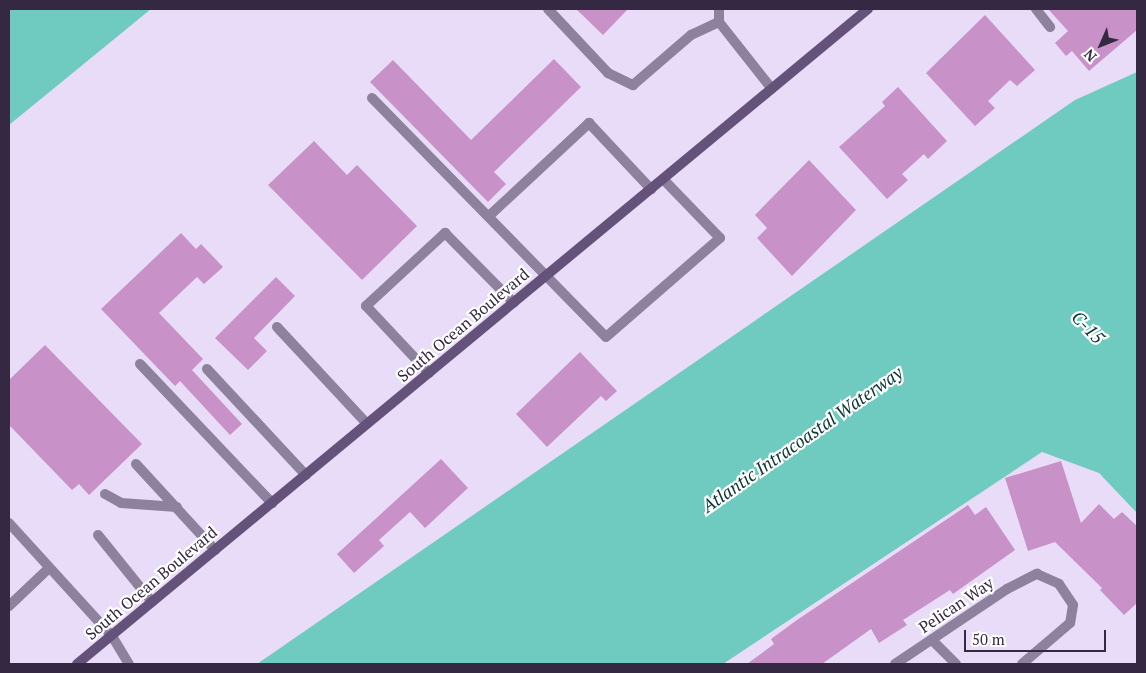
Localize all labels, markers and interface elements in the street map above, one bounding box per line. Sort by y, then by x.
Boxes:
north arrow [1076,20,1126,70]
text: N [1079,45,1100,66]
street label: South Ocean Boulevard [393,264,533,386]
water label: C-15 [1067,306,1109,348]
water label: Atlantic Intracoastal Waterway [697,361,907,517]
street label: South Ocean Boulevard [81,522,221,644]
street label: Pelican Way [915,573,997,637]
scale bar [966,620,1108,652]
text: 50 m [972,629,1005,649]

